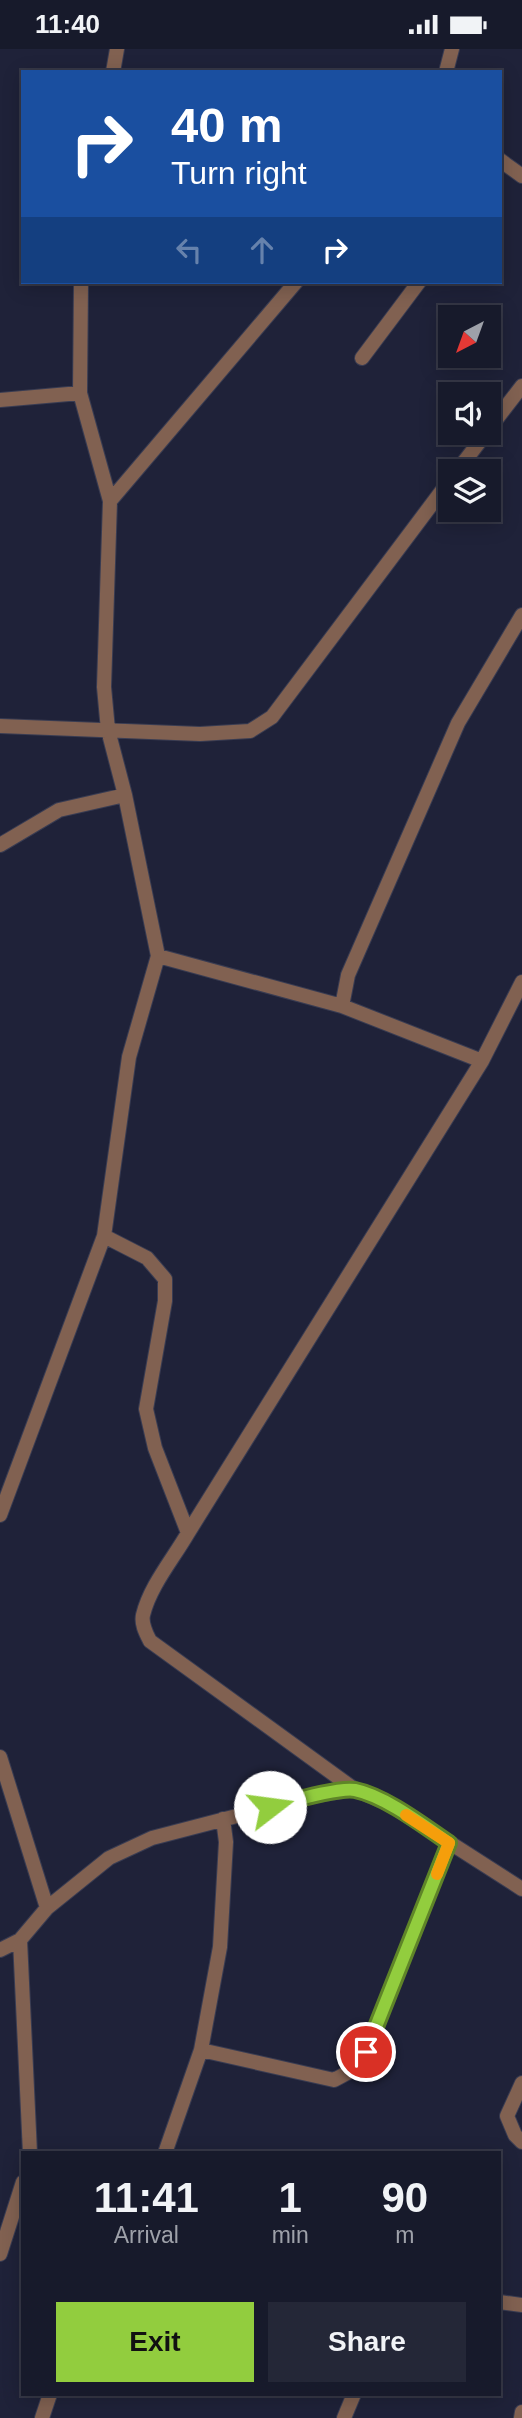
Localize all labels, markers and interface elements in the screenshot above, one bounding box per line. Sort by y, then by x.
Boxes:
text: 11:40 [35,9,100,39]
icon: right [56,98,147,189]
text: 40 m [171,98,283,152]
text: Turn right [171,155,307,191]
icon: left [170,231,208,269]
icon: ahead [243,231,281,269]
icon: right [316,231,354,269]
north arrow [438,305,500,367]
map controls [438,305,501,522]
button: sound [438,382,501,445]
button: layers [438,459,501,522]
position arrow [233,1770,307,1844]
pin [336,2022,396,2082]
icon: arrive [347,2033,385,2071]
text: 11:41 [94,2174,199,2221]
text: 1 [278,2174,302,2221]
text: 90 [381,2174,428,2221]
text: Arrival [114,2222,179,2248]
text: min [272,2222,309,2248]
text: m [395,2222,414,2248]
button: Exit [56,2302,254,2382]
button: Share [268,2302,466,2382]

